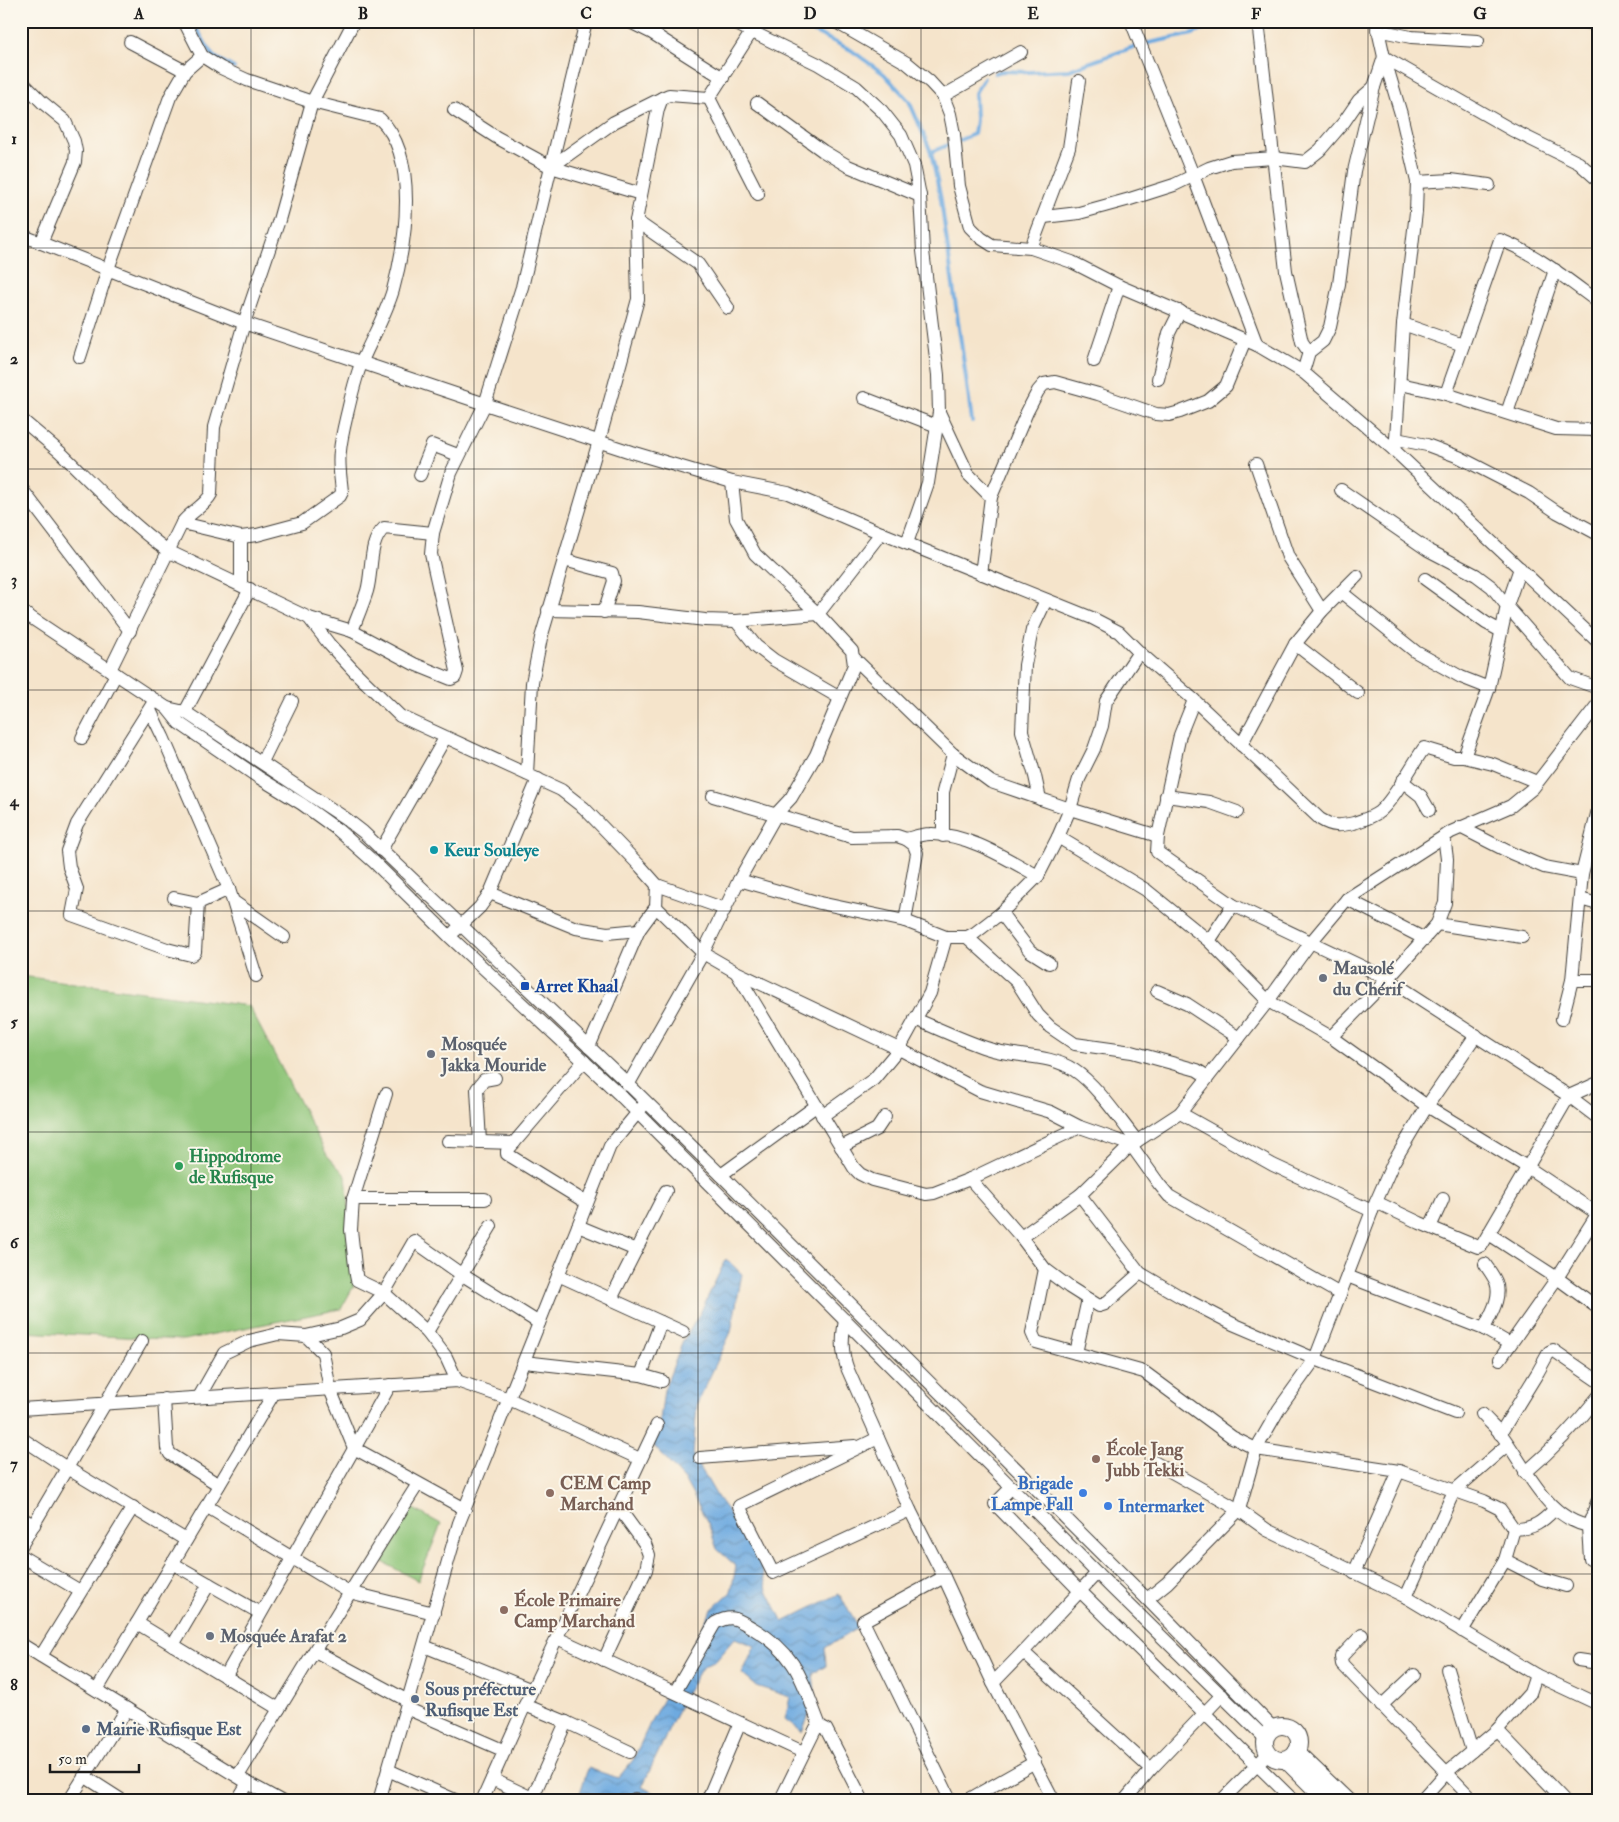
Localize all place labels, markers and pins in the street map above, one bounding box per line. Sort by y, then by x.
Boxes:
place label: Keur Souleye [444,839,540,862]
marker: Keur Souleye [428,844,440,856]
place label: Mausolé du Chérif [1332,957,1406,1001]
marker: Mausolé du Chérif [1317,972,1329,984]
place label: Arret Khaal [534,975,619,998]
marker: Arret Khaal [519,980,531,992]
place label: Mosquée Jakka Mouride [440,1033,547,1077]
marker: Mosquée Jakka Mouride [425,1048,437,1060]
place label: Hippodrome de Rufisque [189,1145,281,1189]
marker: Hippodrome de Rufisque [173,1160,185,1172]
place label: École Jang Jubb Tekki [1105,1437,1184,1482]
marker: École Jang Jubb Tekki [1090,1453,1102,1465]
place label: CEM Camp Marchand [559,1472,651,1516]
place label: Brigade Lampe Fall [991,1472,1073,1516]
marker: CEM Camp Marchand [544,1487,556,1499]
marker: Brigade Lampe Fall [1077,1487,1089,1499]
place label: Intermarket [1118,1495,1204,1518]
marker: Intermarket [1102,1500,1114,1512]
place label: École Primaire Camp Marchand [514,1588,635,1633]
marker: École Primaire Camp Marchand [498,1604,510,1616]
place label: Mosquée Arafat 2 [219,1625,347,1648]
marker: Mosquée Arafat 2 [204,1630,216,1642]
place label: Sous préfecture Rufisque Est [425,1678,536,1722]
marker: Sous préfecture Rufisque Est [409,1693,421,1705]
place label: Mairie Rufisque Est [95,1718,241,1741]
marker: Mairie Rufisque Est [80,1723,92,1735]

